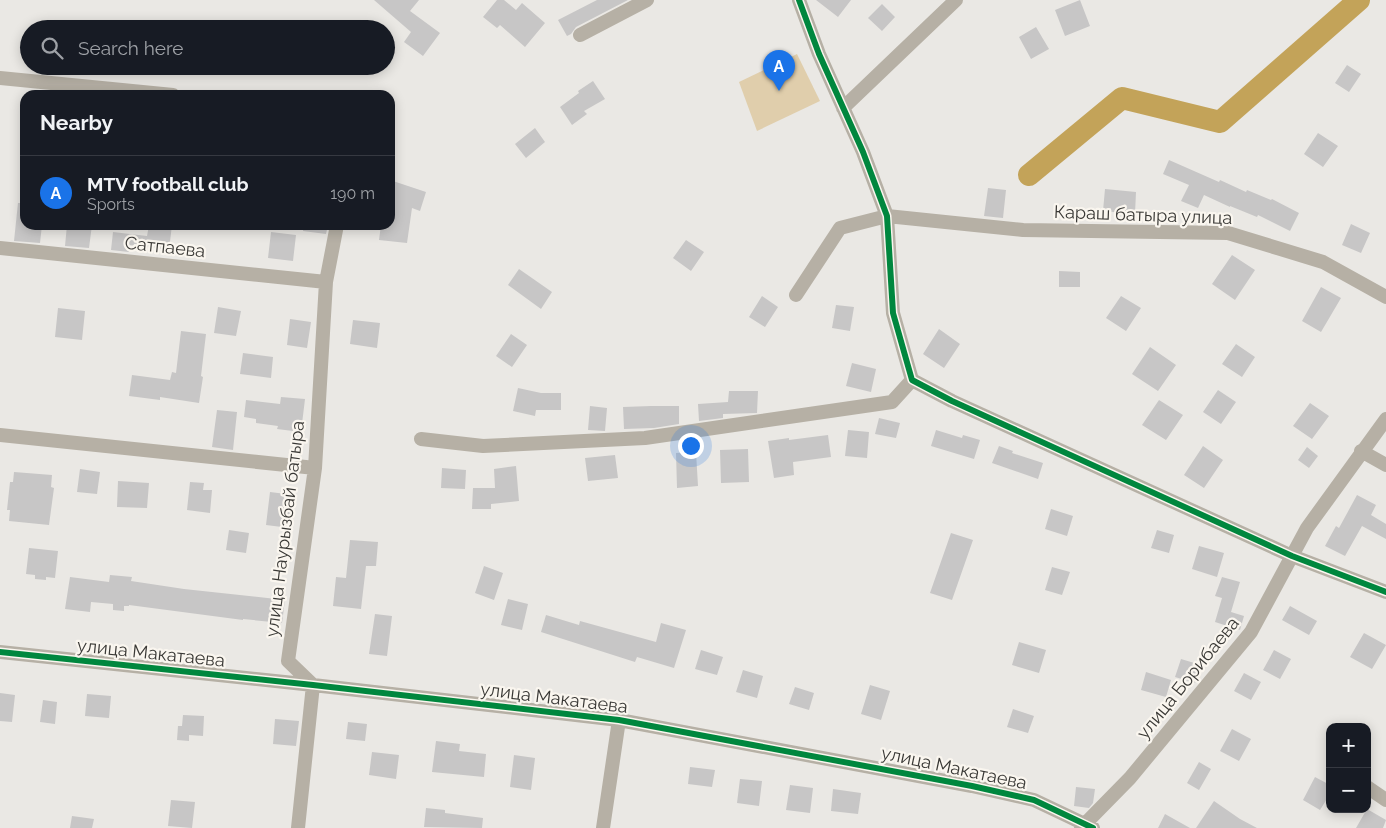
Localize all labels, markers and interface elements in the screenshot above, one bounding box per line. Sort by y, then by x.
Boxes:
search box [20,20,395,75]
icon: search [38,34,66,62]
text: Search here [78,37,184,59]
pin: A [763,50,795,91]
text: Nearby [40,110,113,135]
text: MTV football club [87,173,249,195]
text: A [51,184,61,203]
text: 190 m [330,184,375,203]
text: Sports [87,195,135,214]
street label: Караш батыра улица [1053,201,1233,228]
street label: Сатпаева [124,232,206,261]
street label: улица Наурызбай батыра [261,420,308,638]
your location [678,433,704,459]
street label: улица Борибаева [1132,613,1243,743]
street label: улица Макатаева [76,634,226,671]
street label: улица Макатаева [479,678,629,717]
map controls [1326,723,1371,813]
button: + [1326,723,1371,768]
street label: улица Макатаева [879,742,1029,793]
button: − [1326,768,1371,813]

